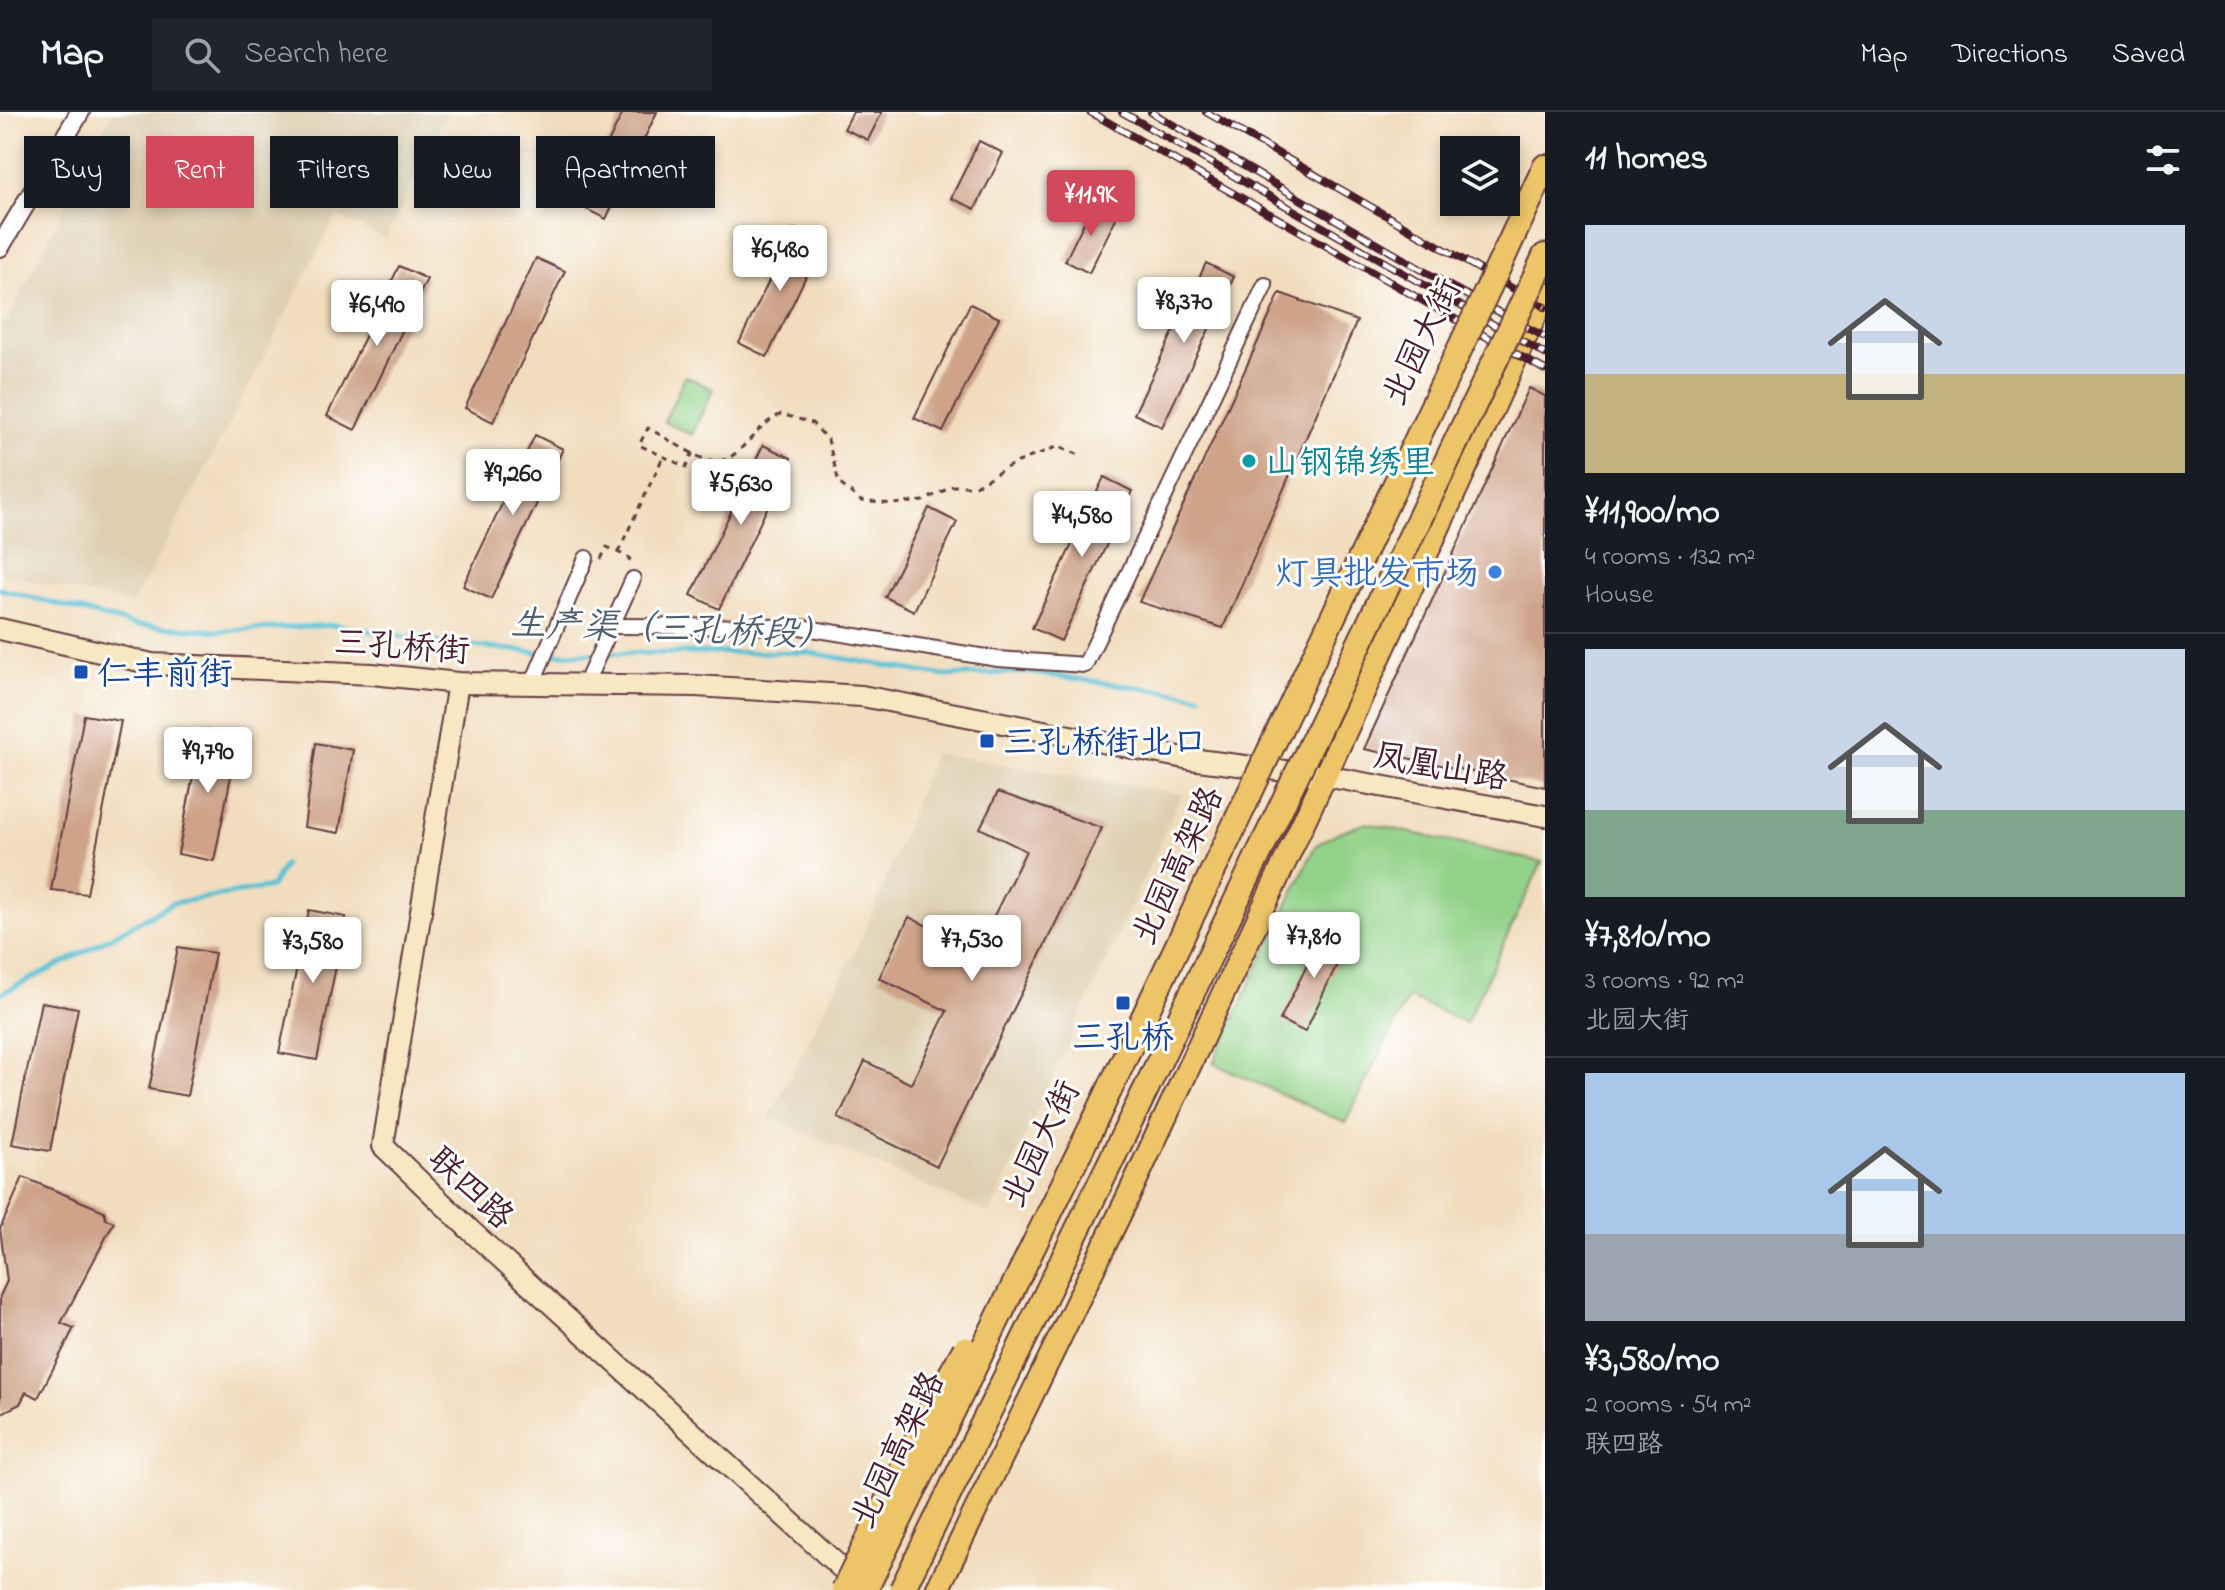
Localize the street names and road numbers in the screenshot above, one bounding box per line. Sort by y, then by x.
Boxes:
street label: 北园大街 [1371,271,1476,415]
street label: 三孔桥街 [332,619,471,679]
street label: 凤凰山路 [1369,733,1512,805]
street label: 北园高架路 [1121,779,1238,954]
street label: 北园大街 [990,1073,1095,1217]
street label: 联四路 [415,1137,524,1243]
street label: 北园高架路 [840,1363,959,1538]

